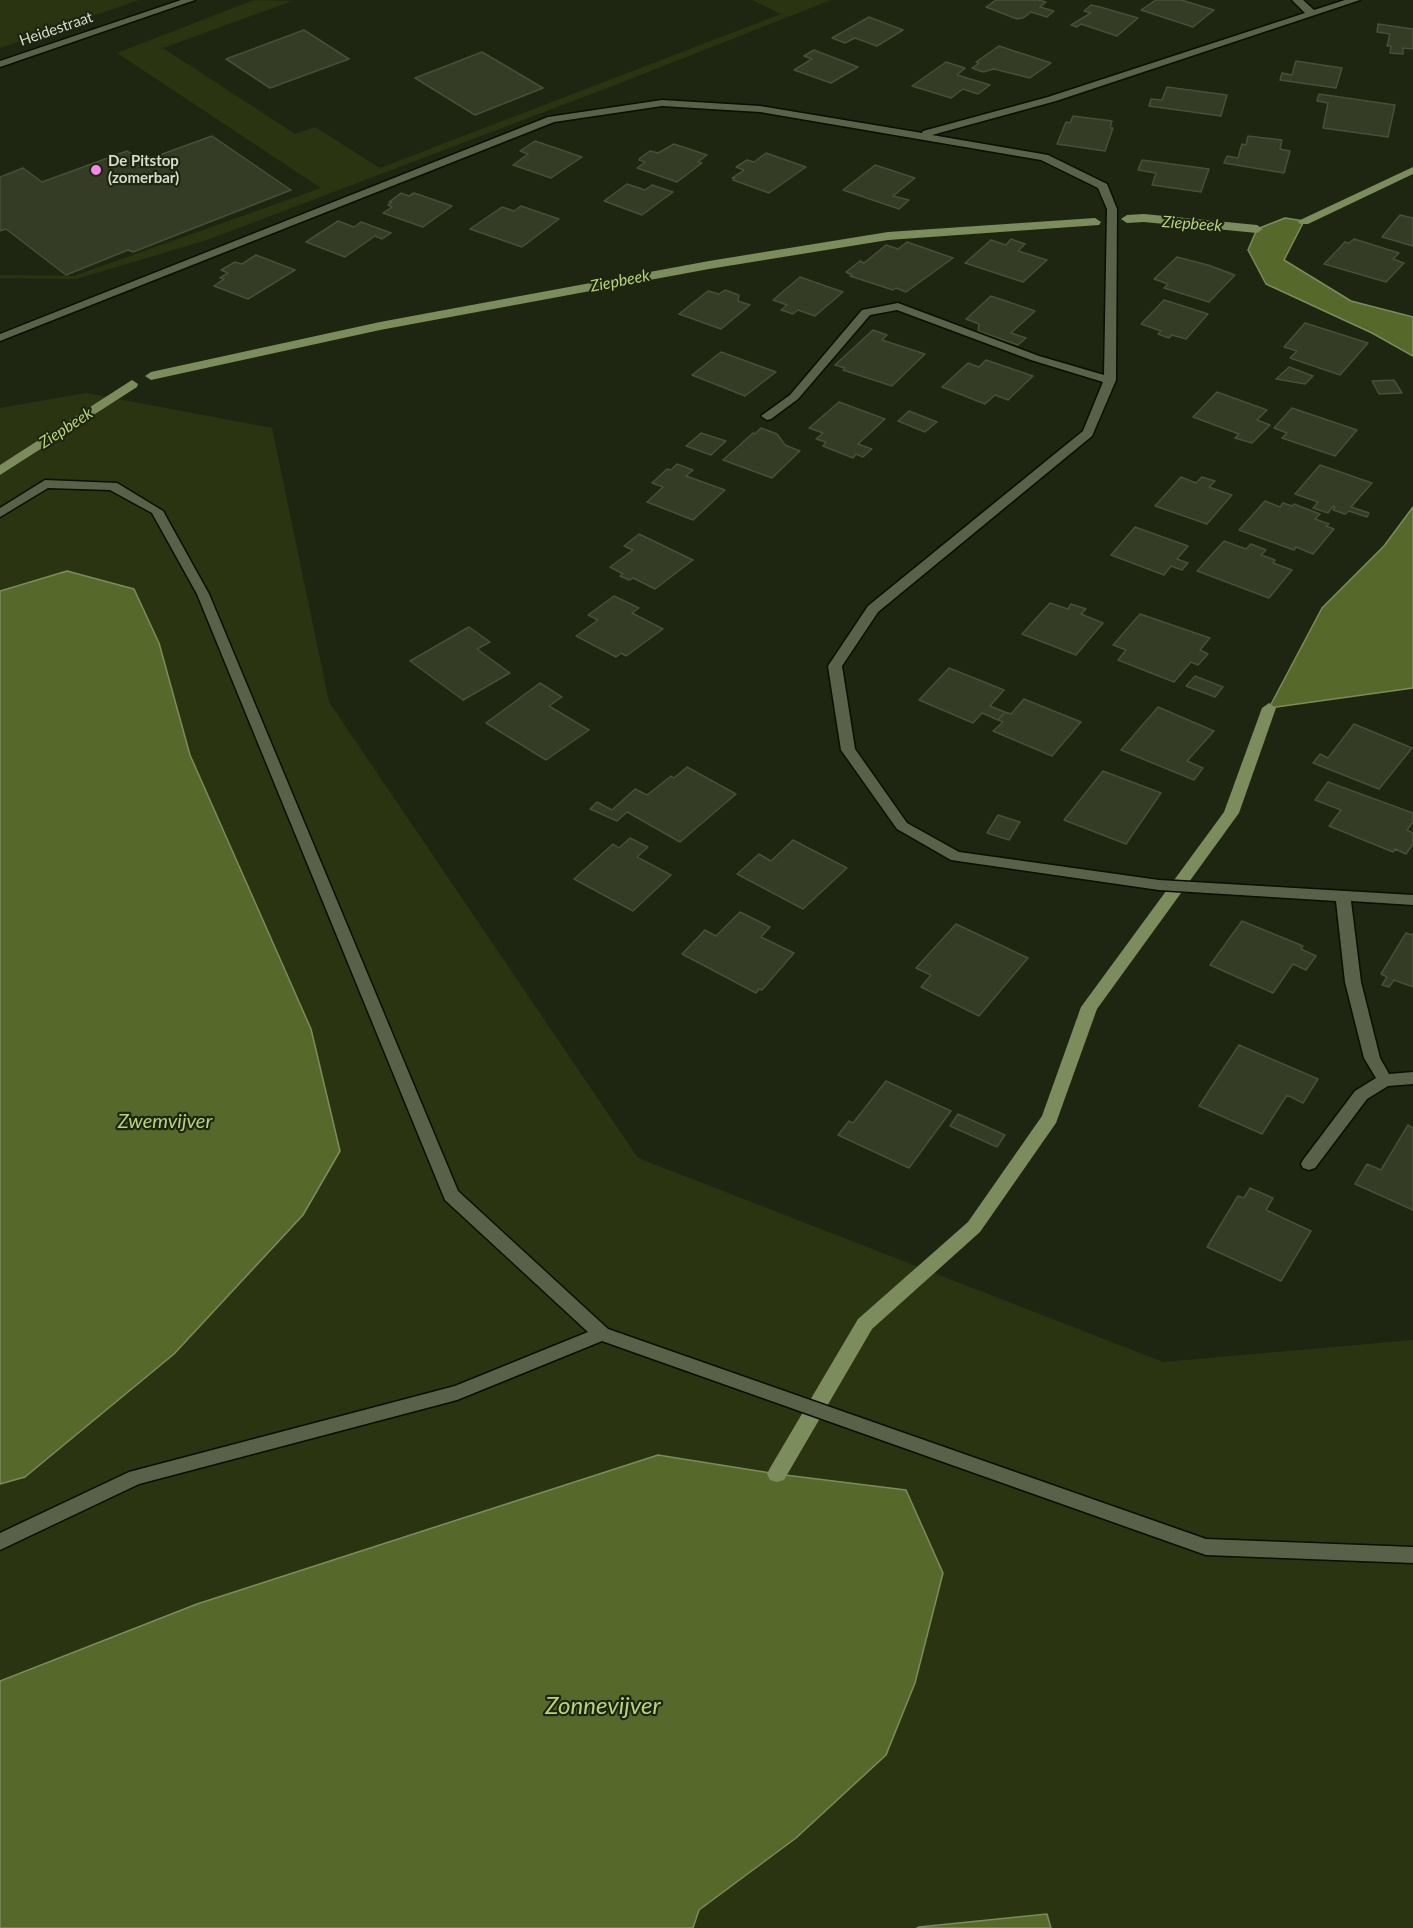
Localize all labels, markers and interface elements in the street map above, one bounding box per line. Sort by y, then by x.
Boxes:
street label: Heidestraat [17,8,95,50]
place label: De Pitstop (zomerbar) [108,152,179,187]
marker: De Pitstop (zomerbar) [89,163,103,177]
water label: Ziepbeek [1161,212,1223,236]
water label: Ziepbeek [589,266,651,296]
water label: Ziepbeek [36,404,96,452]
water label: Zwemvijver [118,1110,212,1134]
water label: Zonnevijver [545,1692,661,1720]

